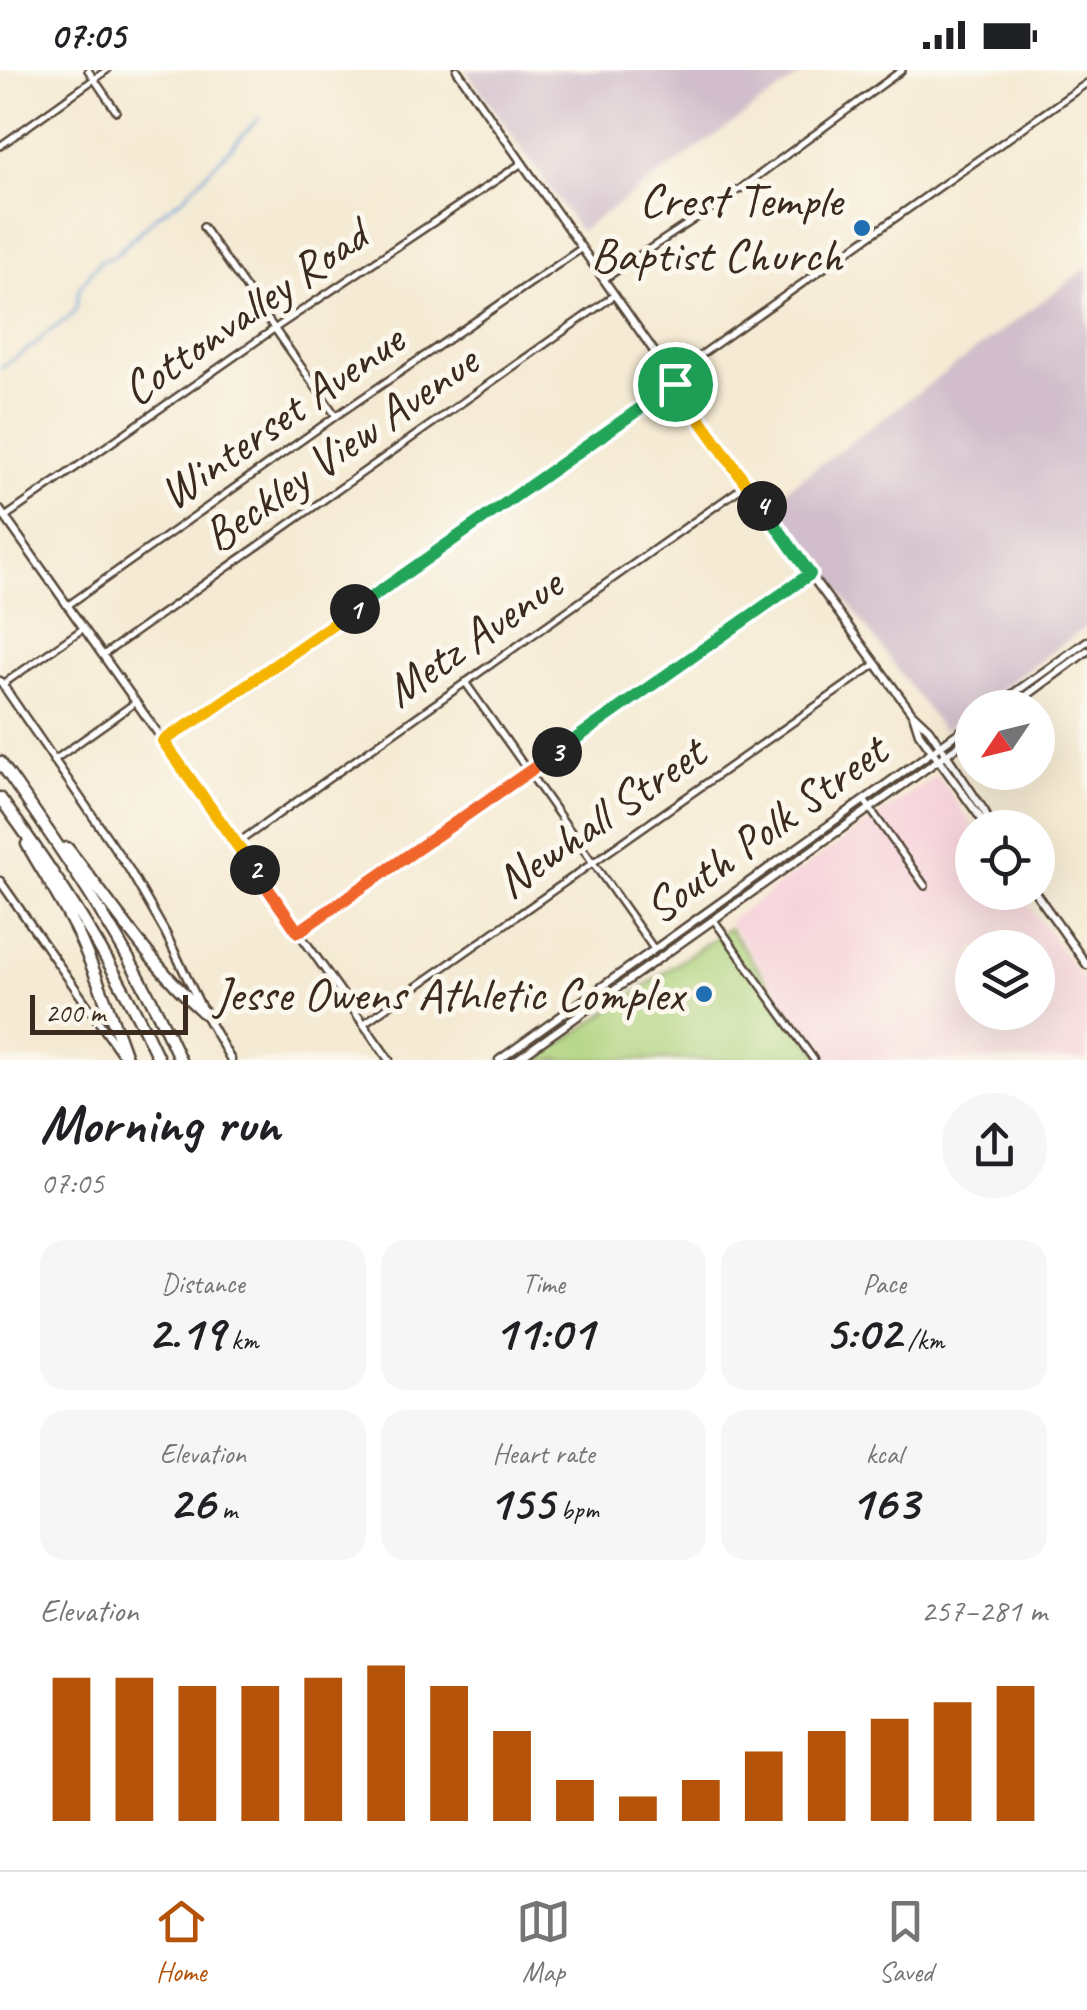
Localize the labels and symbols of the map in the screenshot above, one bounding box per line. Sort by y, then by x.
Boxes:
place label: Crest Temple Baptist Church [591,170,845,285]
street label: Cottonvalley Road [110,201,384,419]
marker: Crest Temple Baptist Church [851,217,873,239]
street label: Winterset Avenue [147,308,418,522]
street label: Beckley View Avenue [191,329,492,565]
pin [633,342,718,427]
pin: 4 [737,481,787,531]
street label: Metz Avenue [373,552,576,720]
pin: 1 [330,584,380,634]
north arrow [955,690,1055,790]
street label: South Polk Street [632,718,901,937]
street label: Newhall Street [484,721,720,911]
pin: 3 [532,727,582,777]
pin: 2 [230,845,280,895]
place label: Jesse Owens Athletic Complex [212,964,688,1024]
marker: Jesse Owens Athletic Complex [693,983,715,1005]
scale bar [30,990,188,1034]

